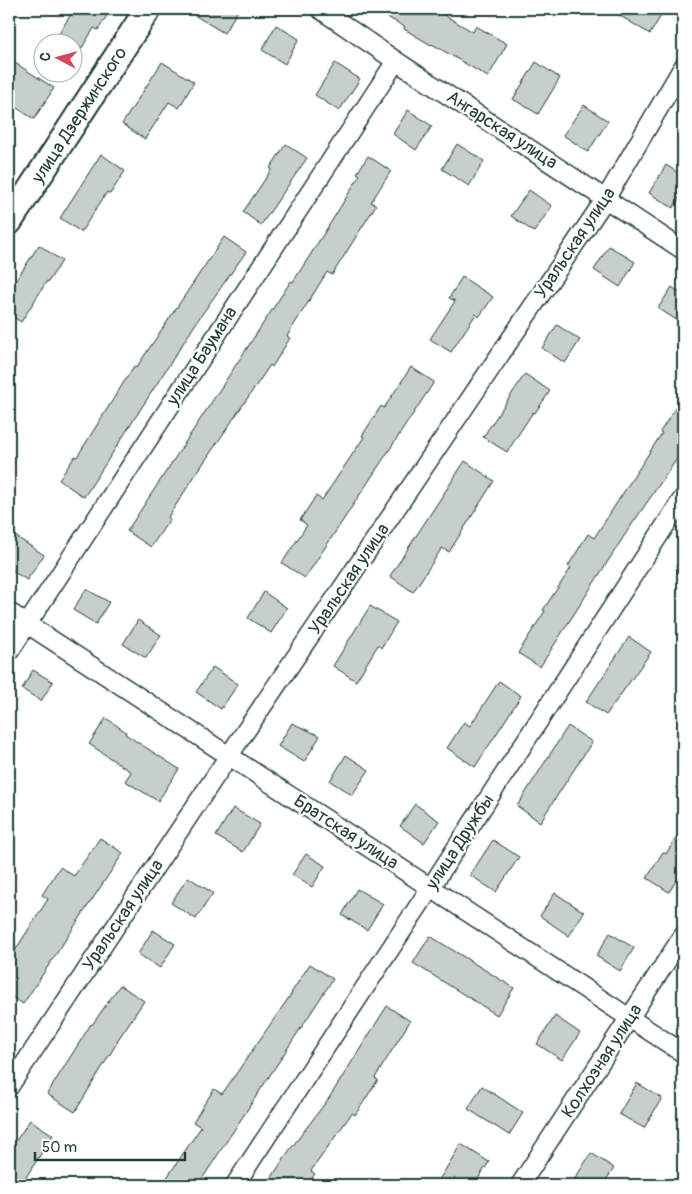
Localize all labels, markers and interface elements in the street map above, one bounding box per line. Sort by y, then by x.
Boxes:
north arrow [32,32,82,82]
street label: улица Дзержинского [26,42,132,188]
text: С [37,51,55,62]
street label: Ангарская улица [442,86,562,174]
street label: Уральская улица [529,183,621,303]
street label: улица Баумана [161,302,242,411]
street label: Уральская улица [303,519,395,639]
street label: Братская улица [289,789,403,875]
street label: улица Дружбы [420,790,499,895]
street label: Уральская улица [77,855,169,975]
street label: Колхозная улица [557,1000,647,1122]
scale bar [35,1129,185,1161]
text: 50 m [42,1138,77,1157]

